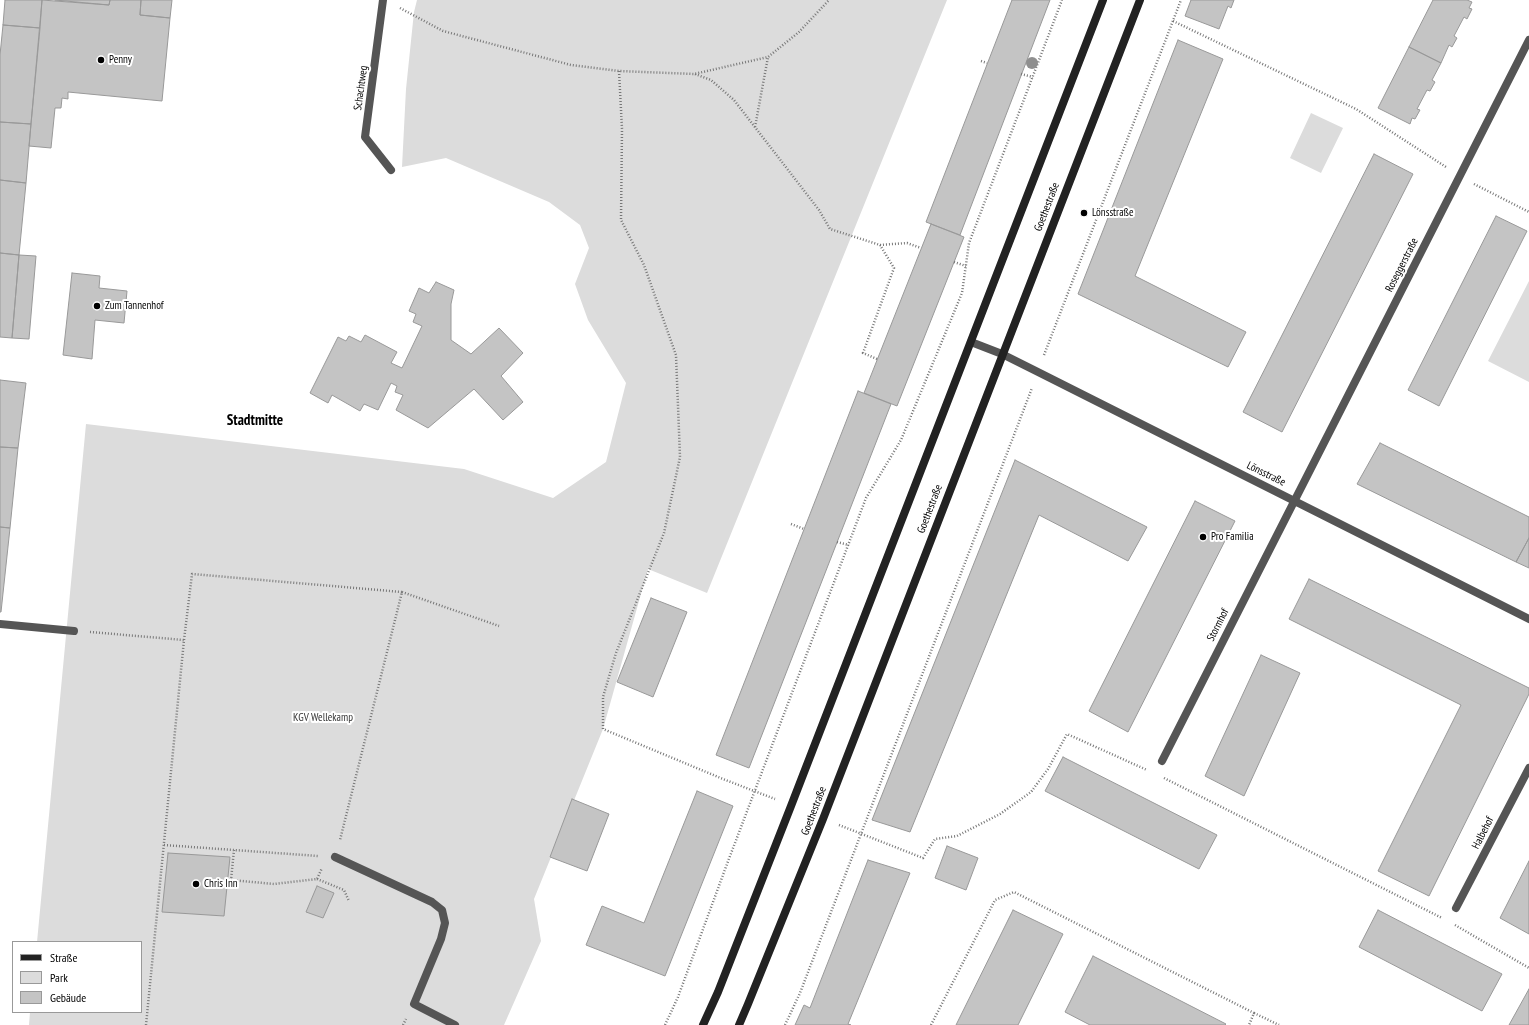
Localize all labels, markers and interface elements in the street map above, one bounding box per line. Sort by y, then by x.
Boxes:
place label: Penny [109,53,132,67]
marker: Penny [96,55,106,65]
street label: Schachtweg [351,65,371,111]
street label: Goethestraße [1032,181,1062,233]
place label: Lönsstraße [1092,206,1133,220]
marker: Lönsstraße [1079,208,1089,218]
street label: Roseggerstraße [1383,236,1421,294]
place label: Zum Tannenhof [105,299,164,313]
marker: Zum Tannenhof [92,301,102,311]
district label: Stadtmitte [227,412,283,430]
street label: Lönsstraße [1244,459,1288,489]
street label: Goethestraße [915,483,945,535]
place label: Pro Familia [1211,530,1254,544]
marker: Pro Familia [1198,532,1208,542]
street label: Stormhof [1204,606,1232,644]
park label: KGV Wellekamp [293,711,353,725]
street label: Goethestraße [799,785,829,837]
street label: Halbehof [1469,815,1497,851]
place label: Chris Inn [204,877,238,891]
marker: Chris Inn [191,879,201,889]
legend [12,941,142,1013]
text: Straße [50,950,77,965]
text: Park [50,970,68,985]
text: Gebäude [50,990,86,1005]

